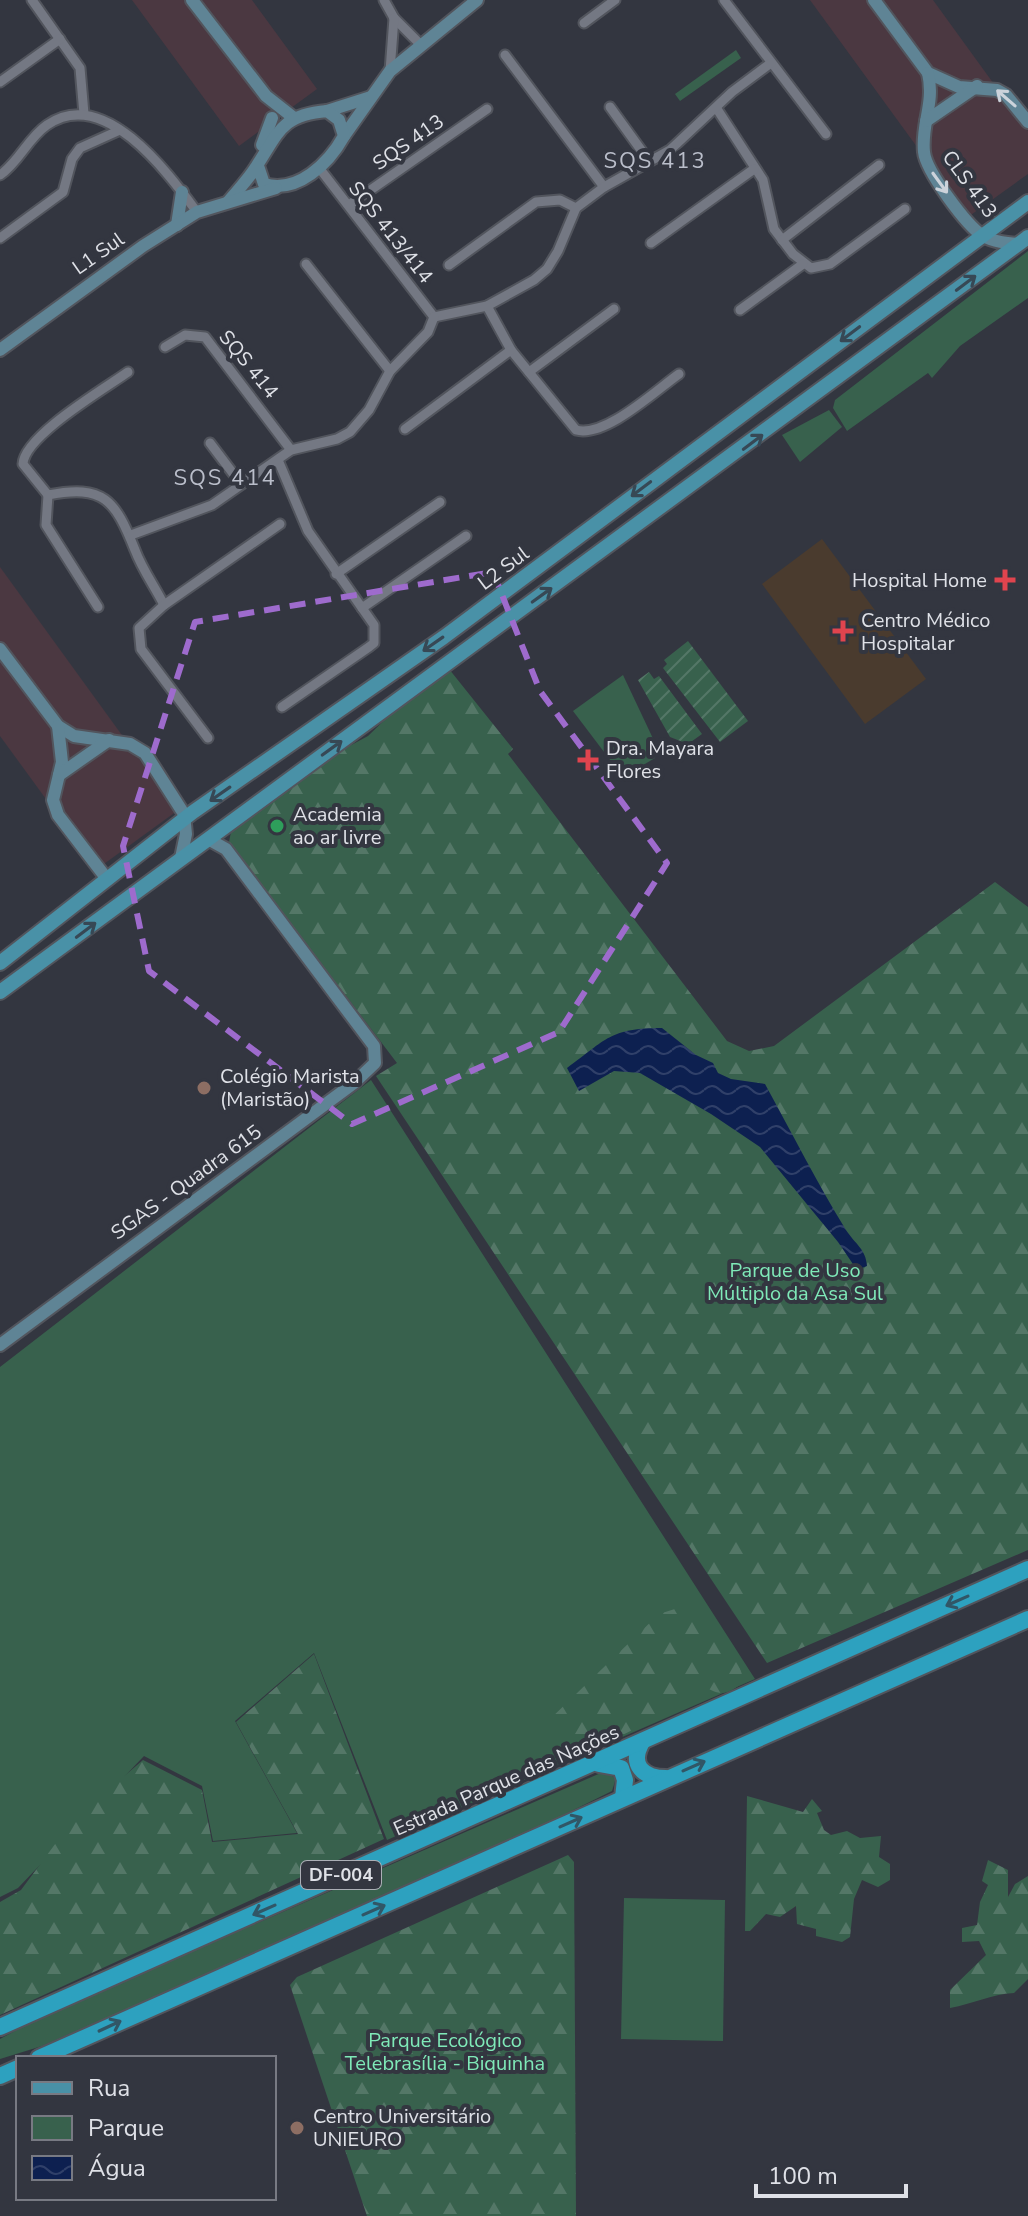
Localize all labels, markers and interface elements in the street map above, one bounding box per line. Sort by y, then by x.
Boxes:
one-way arrow [996,89,1016,107]
street label: SQS 413 [367,108,449,177]
street label: CLS 413 [936,145,1003,224]
district label: SQS 413 [603,146,707,176]
one-way arrow [932,172,949,194]
street label: SQS 413/414 [342,176,439,289]
street label: L1 Sul [67,226,130,281]
one-way arrow [955,274,977,291]
street label: SQS 414 [213,324,285,404]
one-way arrow [840,326,862,343]
one-way arrow [741,434,763,451]
district label: SQS 414 [173,463,277,493]
one-way arrow [631,481,653,497]
street label: L2 Sul [472,540,534,596]
place label: Hospital Home [852,567,987,594]
marker: Hospital Home [994,569,1016,591]
one-way arrow [531,586,552,603]
place label: Centro Médico Hospitalar [861,607,990,657]
marker: Centro Médico Hospitalar [832,620,854,642]
one-way arrow [422,636,444,652]
place label: Dra. Mayara Flores [606,735,714,785]
one-way arrow [320,739,342,756]
marker: Dra. Mayara Flores [577,749,599,771]
one-way arrow [210,785,231,802]
place label: Academia ao ar livre [293,801,382,851]
marker: Academia ao ar livre [268,817,286,835]
one-way arrow [74,921,96,938]
place label: Colégio Marista (Maristão) [220,1063,360,1113]
marker: Colégio Marista (Maristão) [195,1079,213,1097]
street label: SGAS - Quadra 615 [106,1119,267,1246]
park label: Parque de Uso Múltiplo da Asa Sul [707,1257,883,1307]
one-way arrow [945,1594,969,1609]
street label: Estrada Parque das Nações [389,1718,623,1842]
one-way arrow [681,1758,706,1773]
one-way arrow [558,1813,583,1828]
road number: DF-004 [301,1861,381,1889]
one-way arrow [361,1902,386,1917]
one-way arrow [252,1903,277,1918]
one-way arrow [98,2018,122,2033]
park label: Parque Ecológico Telebrasília - Biquinha [345,2027,545,2077]
legend [16,2056,276,2200]
text: Rua [88,2072,130,2104]
place label: Centro Universitário UNIEURO [313,2103,491,2153]
text: Parque [88,2112,164,2144]
marker: Centro Universitário UNIEURO [288,2119,306,2137]
scale bar [756,2148,906,2198]
text: Água [88,2152,146,2184]
text: 100 m [768,2160,838,2192]

